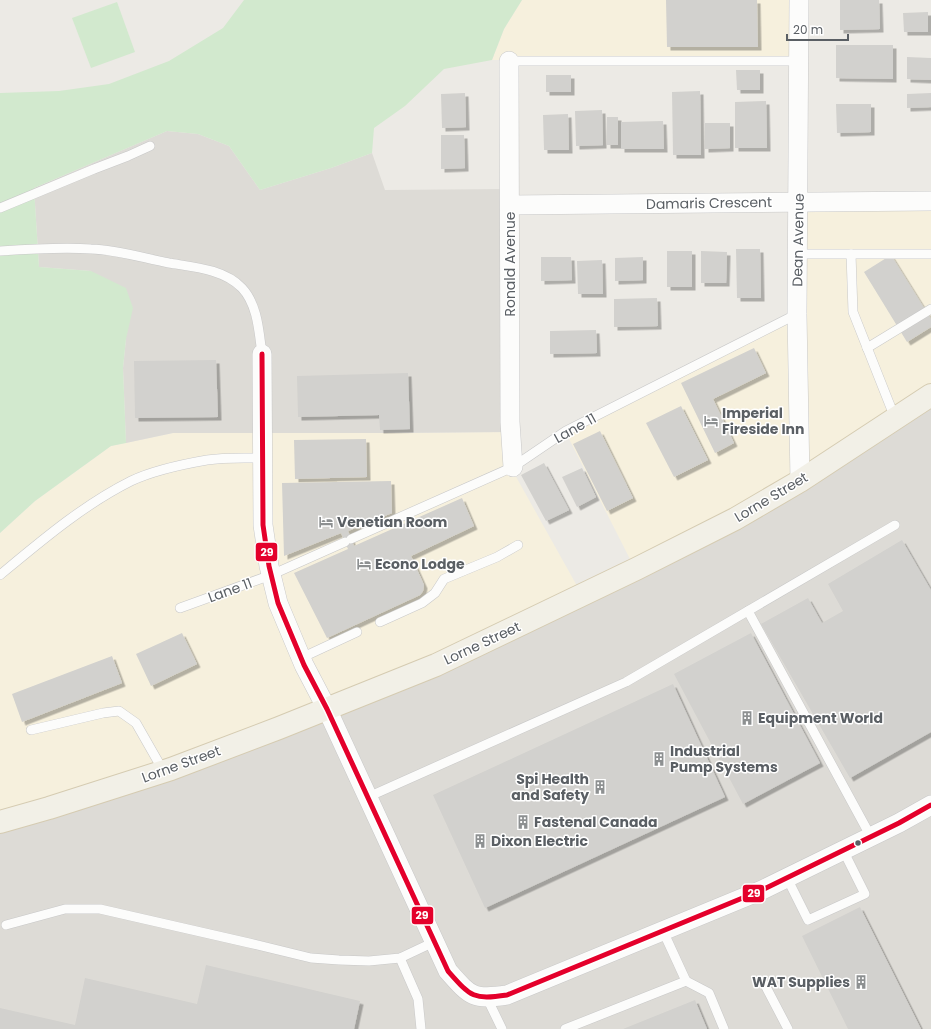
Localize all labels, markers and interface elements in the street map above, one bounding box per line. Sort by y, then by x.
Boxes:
scale bar [787,16,848,42]
text: 20 m [793,21,823,38]
street label: Damaris Crescent [646,192,772,214]
street label: Dean Avenue [787,193,809,287]
street label: Ronald Avenue [500,211,520,317]
place label: Imperial Fireside Inn [722,403,804,439]
street label: Lane 11 [550,408,600,448]
hotel icon: Imperial Fireside Inn [703,413,719,429]
street label: Lorne Street [730,467,812,527]
place label: Venetian Room [337,512,448,532]
hotel icon: Venetian Room [318,514,334,530]
line badge: 29 [255,542,278,562]
text: 29 [260,544,274,560]
place label: Econo Lodge [375,554,465,574]
hotel icon: Econo Lodge [356,556,372,572]
street label: Lane 11 [205,573,255,607]
street label: Lorne Street [440,616,524,670]
place label: Equipment World [758,708,883,728]
building icon: Equipment World [739,710,755,726]
street label: Lorne Street [139,740,223,788]
place label: Industrial Pump Systems [670,741,778,777]
building icon: Industrial Pump Systems [651,751,667,767]
place label: Spi Health and Safety [511,769,589,805]
building icon: Spi Health and Safety [592,779,608,795]
place label: Fastenal Canada [534,812,657,832]
building icon: Fastenal Canada [515,814,531,830]
place label: Dixon Electric [491,831,588,851]
building icon: Dixon Electric [472,833,488,849]
unlabelled marker [853,838,863,848]
line badge: 29 [742,884,765,903]
text: 29 [747,885,761,901]
line badge: 29 [411,906,434,925]
text: 29 [415,907,429,923]
place label: WAT Supplies [752,972,850,992]
building icon: WAT Supplies [853,974,869,990]

